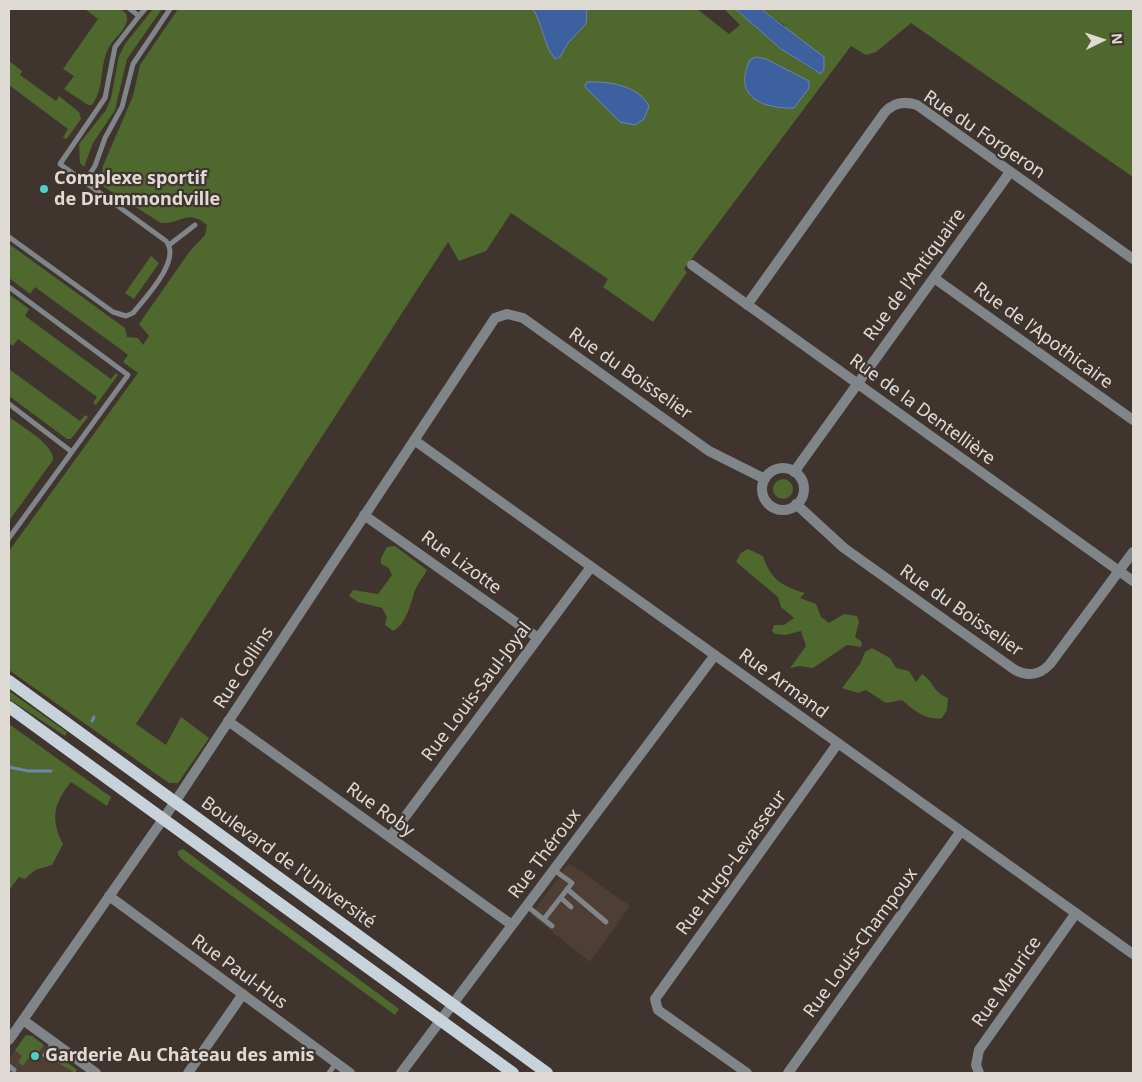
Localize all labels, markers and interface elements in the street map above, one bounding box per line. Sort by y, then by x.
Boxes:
north arrow [1077,15,1127,65]
text: N [1108,33,1127,45]
street label: Rue du Forgeron [919,86,1049,184]
place label: Complexe sportif de Drummondville [54,168,220,210]
marker: Complexe sportif de Drummondville [38,183,50,195]
street label: Rue de l'Antiquaire [860,205,970,345]
street label: Rue de l'Apothicaire [969,278,1117,394]
street label: Rue du Boisselier [564,323,696,425]
street label: Rue de la Dentellière [845,350,999,470]
street label: Rue Lizotte [417,527,505,599]
street label: Rue du Boisselier [895,560,1027,662]
street label: Rue Louis-Saul-Joyal [418,618,536,766]
street label: Rue Collins [210,623,278,713]
street label: Rue Armand [734,644,832,724]
street label: Rue Roby [342,778,418,842]
street label: Rue Hugo-Levasseur [672,786,792,940]
street label: Boulevard de l'Université [197,792,379,934]
street label: Rue Théroux [504,805,586,903]
street label: Rue Louis-Champoux [799,864,923,1022]
street label: Rue Paul-Hus [187,930,291,1014]
street label: Rue Maurice [968,933,1046,1031]
place label: Garderie Au Château des amis [45,1045,315,1067]
marker: Garderie Au Château des amis [29,1050,41,1062]

